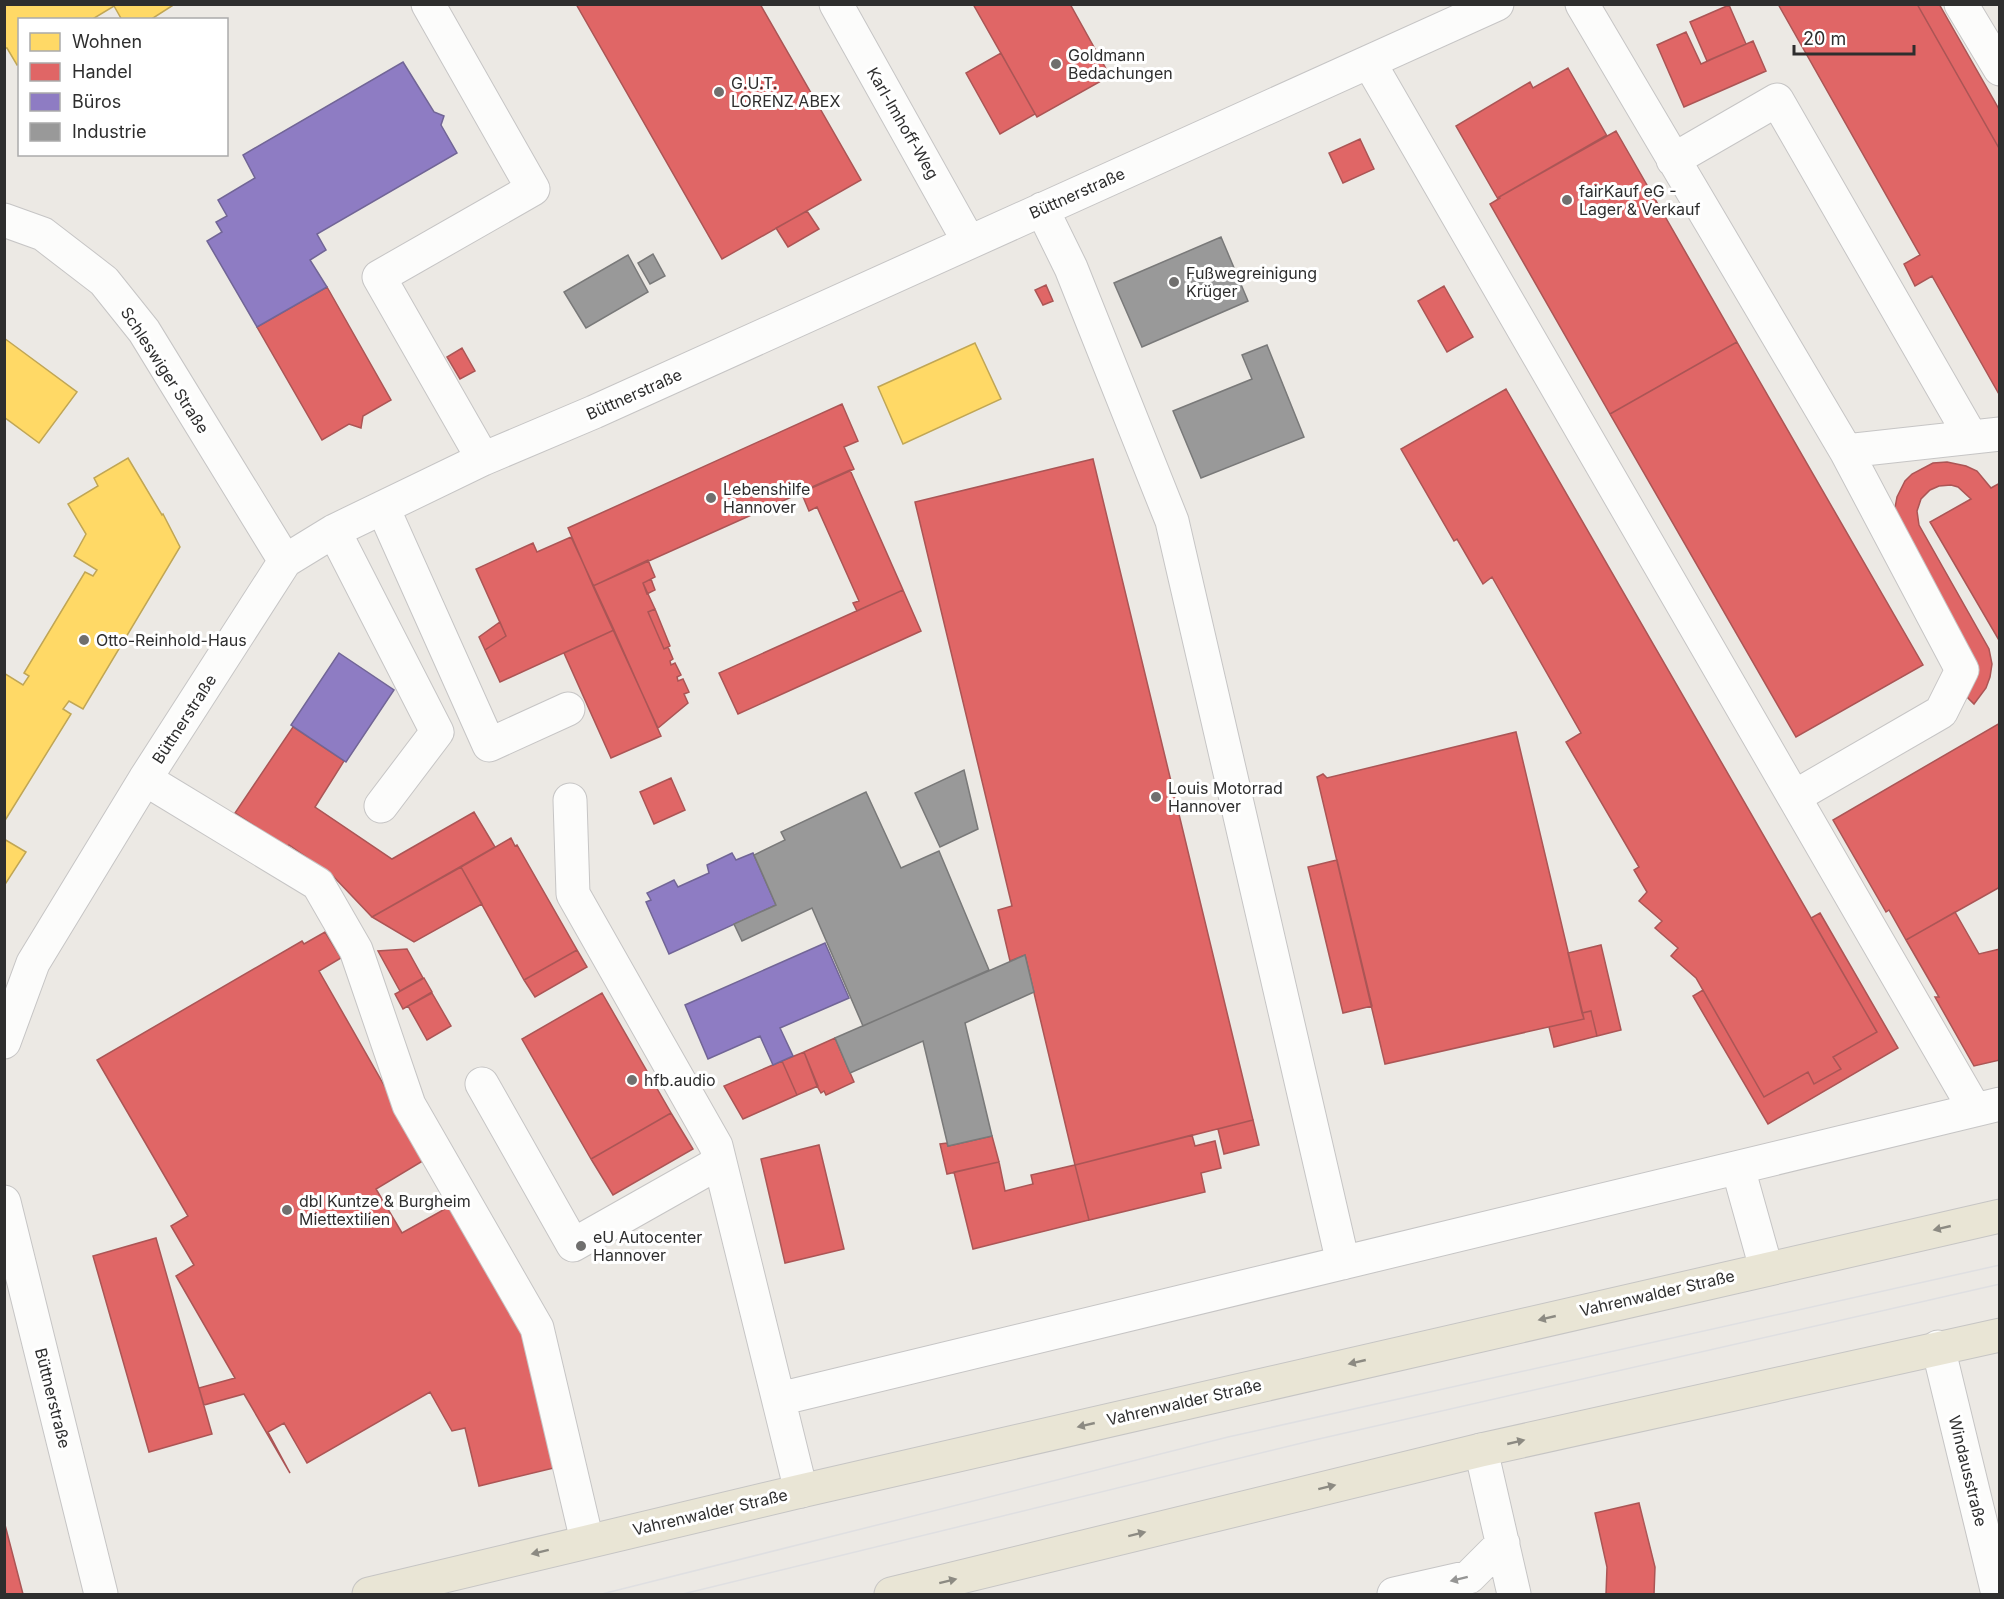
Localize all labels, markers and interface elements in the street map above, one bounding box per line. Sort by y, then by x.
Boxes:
legend [18,18,228,156]
scale bar [1794,18,1914,56]
text: 20 m [1803,28,1846,49]
text: Wohnen [72,31,142,52]
place label: Goldmann Bedachungen [1068,45,1173,83]
marker: Goldmann Bedachungen [1049,57,1063,71]
text: Handel [72,61,132,82]
street label: Karl-Imhoff-Weg [863,63,943,183]
place label: G.U.T. LORENZ ABEX [731,73,840,111]
marker: G.U.T. LORENZ ABEX [712,85,726,99]
text: Büros [72,91,121,112]
text: Industrie [72,121,146,142]
street label: Büttnerstraße [1026,163,1128,223]
place label: fairKauf eG - Lager & Verkauf [1579,181,1701,219]
marker: fairKauf eG - Lager & Verkauf [1560,193,1574,207]
place label: Fußwegreinigung Krüger [1186,263,1317,301]
marker: Fußwegreinigung Krüger [1167,275,1181,289]
street label: Schleswiger Straße [117,303,213,437]
street label: Büttnerstraße [583,364,685,424]
place label: Lebenshilfe Hannover [723,479,810,517]
marker: Lebenshilfe Hannover [704,491,718,505]
place label: Otto-Reinhold-Haus [96,630,247,650]
marker: Otto-Reinhold-Haus [77,633,91,647]
street label: Büttnerstraße [148,670,220,768]
place label: Louis Motorrad Hannover [1168,778,1283,816]
marker: Louis Motorrad Hannover [1149,790,1163,804]
place label: hfb.audio [644,1070,716,1090]
marker: hfb.audio [625,1073,639,1087]
place label: dbl Kuntze & Burgheim Miettextilien [299,1191,471,1229]
marker: dbl Kuntze & Burgheim Miettextilien [280,1203,294,1217]
one-way arrow [1933,1224,1952,1234]
place label: eU Autocenter Hannover [593,1227,702,1265]
marker: eU Autocenter Hannover [574,1239,588,1253]
street label: Vahrenwalder Straße [1578,1265,1736,1321]
one-way arrow [1538,1314,1557,1324]
street label: Büttnerstraße [31,1346,75,1450]
one-way arrow [1348,1358,1367,1367]
street label: Vahrenwalder Straße [1105,1374,1263,1430]
street label: Windausstraße [1945,1413,1991,1529]
one-way arrow [1076,1420,1095,1430]
one-way arrow [1507,1436,1525,1446]
one-way arrow [1317,1482,1336,1492]
street label: Vahrenwalder Straße [631,1484,789,1540]
one-way arrow [1128,1529,1146,1539]
one-way arrow [531,1548,549,1558]
one-way arrow [1449,1574,1468,1584]
one-way arrow [939,1575,957,1585]

